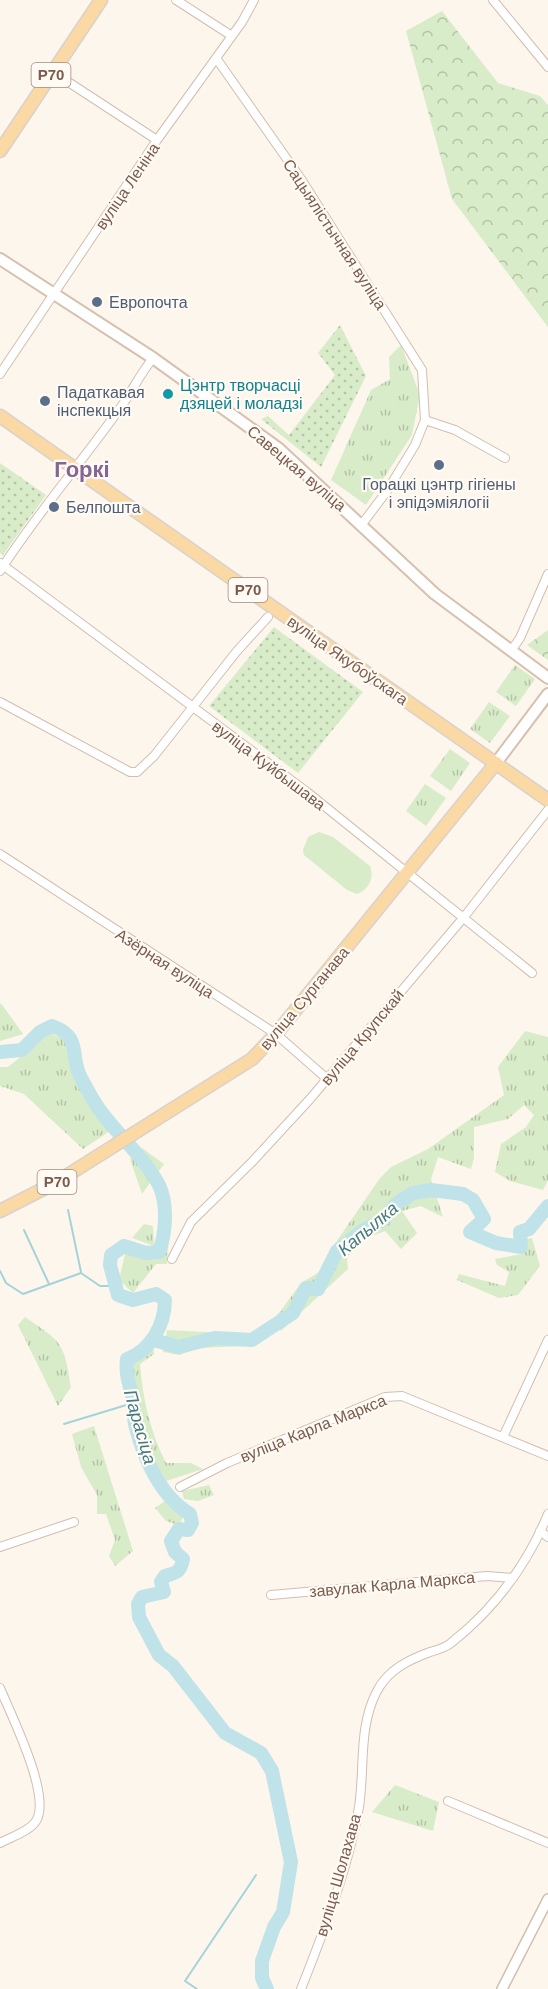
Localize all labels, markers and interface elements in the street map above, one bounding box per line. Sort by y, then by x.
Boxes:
road number: Р70 [32,63,70,87]
street label: вуліца Леніна [92,140,163,233]
street label: Сацыялістычная вуліца [280,156,390,313]
place label: Европочта [109,294,188,311]
marker: Европочта [90,295,104,309]
place label: Цэнтр творчасці дзяцей і моладзі [180,377,303,412]
place label: Падаткавая інспекцыя [57,384,145,419]
marker: Цэнтр творчасці дзяцей і моладзі [161,387,175,401]
marker: Падаткавая інспекцыя [38,394,52,408]
street label: Савецкая вуліца [244,422,349,515]
district label: Горкі [54,457,110,482]
marker: Горацкі цэнтр гігіены і эпідэміялогіі [432,458,446,472]
place label: Горацкі цэнтр гігіены і эпідэміялогіі [362,476,516,511]
place label: Белпошта [66,499,141,516]
marker: Белпошта [47,500,61,514]
road number: Р70 [228,578,268,602]
street label: вуліца Якубоўскага [284,612,411,708]
street label: вуліца Куйбышава [209,717,329,813]
street label: Азёрная вуліца [113,925,217,1001]
street label: вуліца Сурганава [256,943,352,1053]
street label: вуліца Крупскай [318,986,407,1088]
road number: Р70 [38,1170,76,1194]
water label: Капылка [334,1198,402,1260]
water label: Парасіца [120,1387,160,1467]
street label: вуліца Карла Маркса [238,1391,389,1466]
street label: завулак Карла Маркса [308,1569,476,1600]
street label: вуліца Шолахава [313,1812,364,1938]

